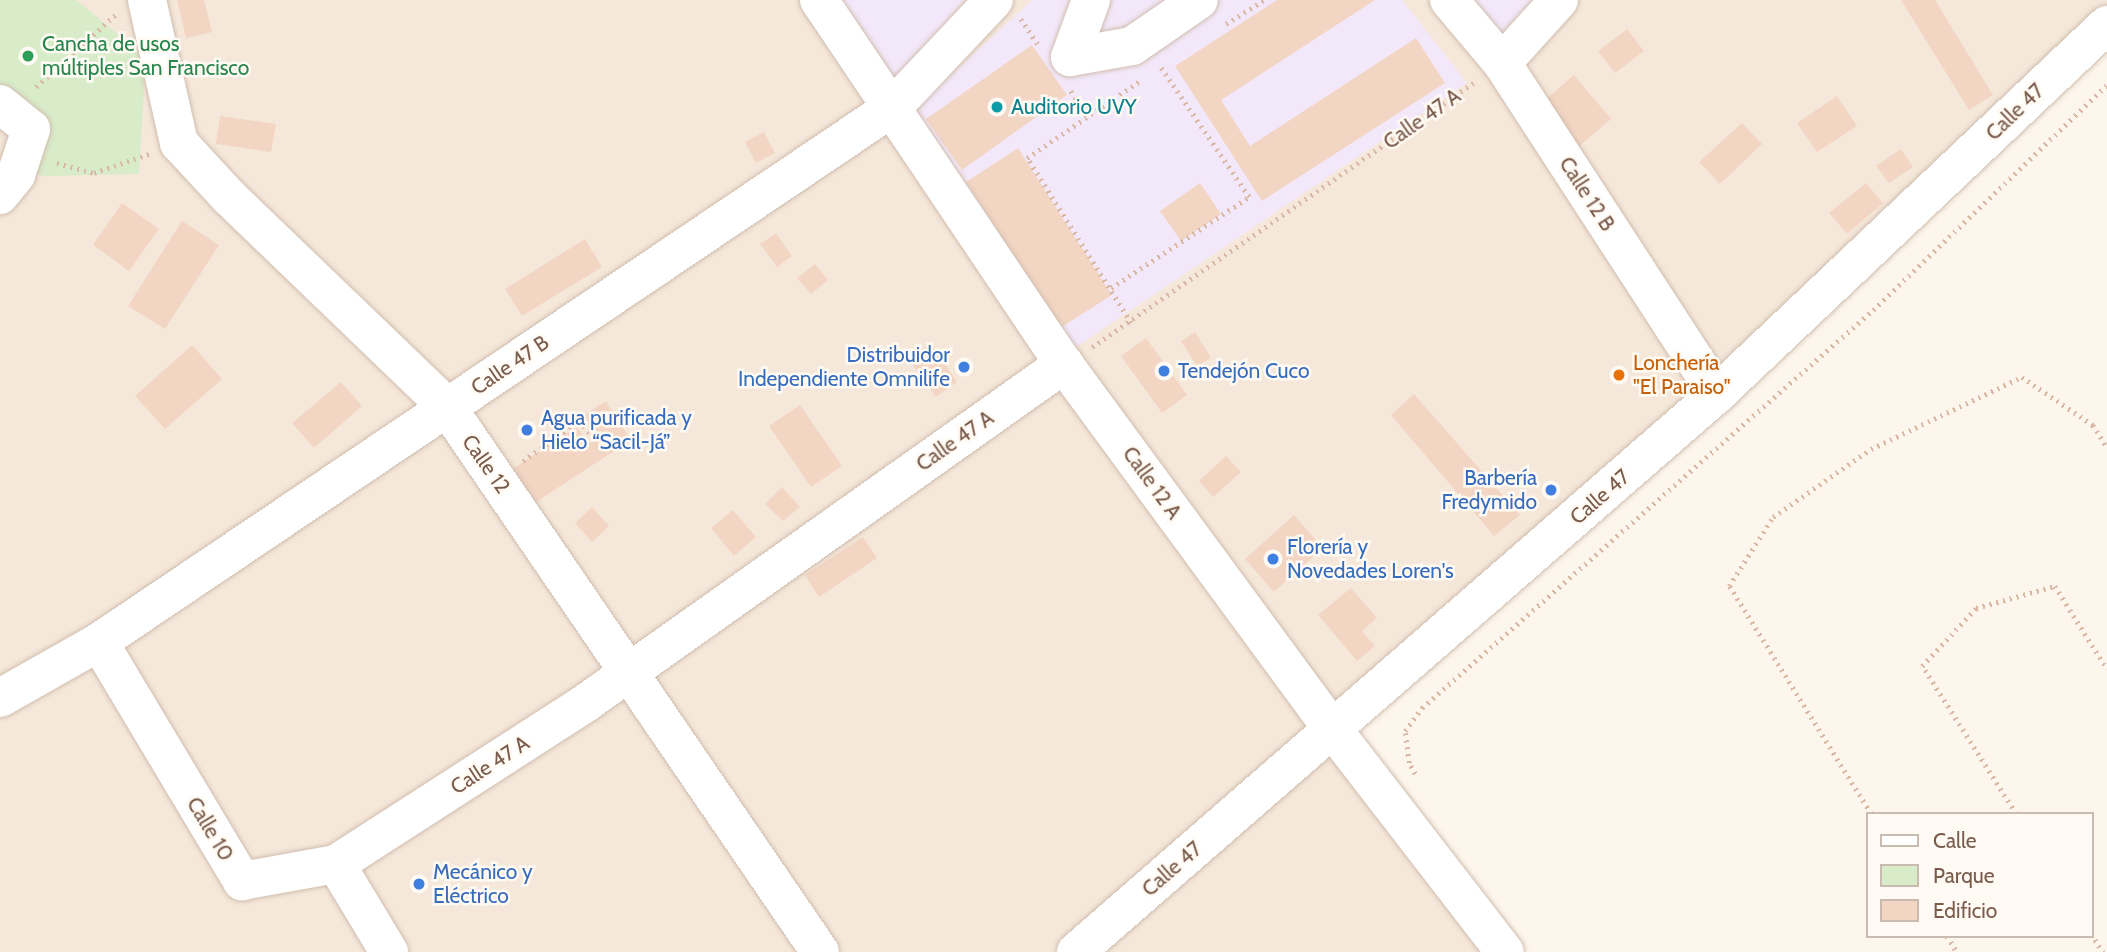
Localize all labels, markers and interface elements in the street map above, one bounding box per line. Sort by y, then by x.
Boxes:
place label: Cancha de usos múltiples San Francisco [42,31,249,81]
marker: Cancha de usos múltiples San Francisco [20,48,36,64]
street label: Calle 47 [1981,78,2049,146]
street label: Calle 47 A [1378,83,1466,155]
place label: Auditorio UVY [1011,94,1137,120]
marker: Auditorio UVY [989,99,1005,115]
street label: Calle 12 B [1554,152,1620,236]
street label: Calle 47 B [466,330,554,400]
place label: Distribuidor Independiente Omnilife [738,342,950,392]
place label: Lonchería "El Paraiso" [1633,350,1730,400]
place label: Tendejón Cuco [1178,358,1309,384]
marker: Distribuidor Independiente Omnilife [956,359,972,375]
marker: Tendejón Cuco [1156,363,1172,379]
marker: Lonchería "El Paraiso" [1611,367,1627,383]
place label: Agua purificada y Hielo “Sacil-Já” [541,405,692,455]
street label: Calle 47 A [911,405,999,477]
marker: Agua purificada y Hielo “Sacil-Já” [519,422,535,438]
street label: Calle 12 [457,430,515,498]
street label: Calle 12 A [1117,442,1187,524]
street label: Calle 47 [1565,464,1635,530]
place label: Barbería Fredymido [1442,465,1537,515]
marker: Barbería Fredymido [1543,482,1559,498]
place label: Florería y Novedades Loren's [1287,534,1454,584]
marker: Florería y Novedades Loren's [1265,551,1281,567]
street label: Calle 47 A [446,730,534,800]
street label: Calle 10 [181,793,239,865]
legend [1866,812,2093,938]
text: Calle [1933,828,1977,853]
street label: Calle 47 [1137,836,1207,902]
place label: Mecánico y Eléctrico [433,859,533,909]
text: Parque [1933,863,1995,888]
marker: Mecánico y Eléctrico [411,876,427,892]
text: Edificio [1933,898,1997,923]

